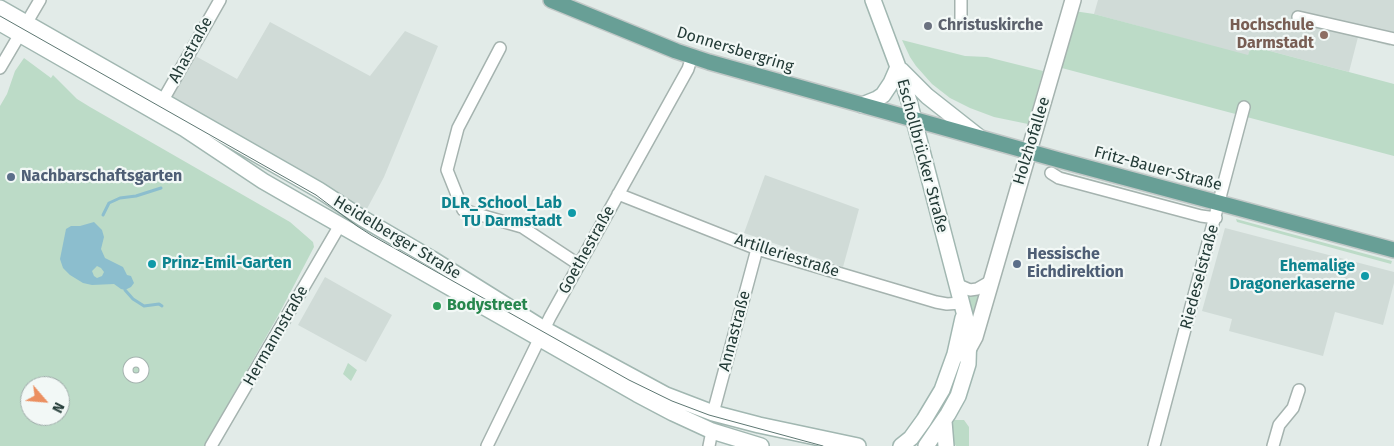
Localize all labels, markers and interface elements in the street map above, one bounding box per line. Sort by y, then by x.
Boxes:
street label: Ahastraße [165,13,217,87]
place label: Christuskirche [938,16,1043,36]
place label: Hochschule Darmstadt [1230,16,1314,54]
marker: Christuskirche [922,20,934,32]
street label: Donnersbergring [674,23,796,77]
marker: Hochschule Darmstadt [1318,29,1330,41]
street label: Eschollbrücker Straße [892,77,952,235]
street label: Holzhofallee [1010,95,1054,187]
street label: Fritz-Bauer-Straße [1092,143,1224,195]
place label: Nachbarschaftsgarten [21,167,182,187]
marker: Nachbarschaftsgarten [5,171,17,183]
street label: Heidelberger Straße [330,192,464,284]
place label: DLR_School_Lab TU Darmstadt [441,194,562,232]
street label: Goethestraße [555,203,619,297]
marker: DLR_School_Lab TU Darmstadt [566,207,578,219]
street label: Riedeselstraße [1177,222,1223,332]
street label: Artilleriestraße [732,230,842,282]
place label: Hessische Eichdirektion [1027,245,1124,283]
place label: Prinz-Emil-Garten [162,254,292,274]
place label: Ehemalige Dragonerkaserne [1230,257,1355,295]
marker: Prinz-Emil-Garten [146,258,158,270]
marker: Hessische Eichdirektion [1011,258,1023,270]
marker: Ehemalige Dragonerkaserne [1359,270,1371,282]
street label: Hermannstraße [240,282,312,390]
street label: Annastraße [715,289,755,373]
place label: Bodystreet [447,296,528,316]
marker: Bodystreet [431,300,443,312]
north arrow [20,376,70,426]
text: N [48,400,68,416]

